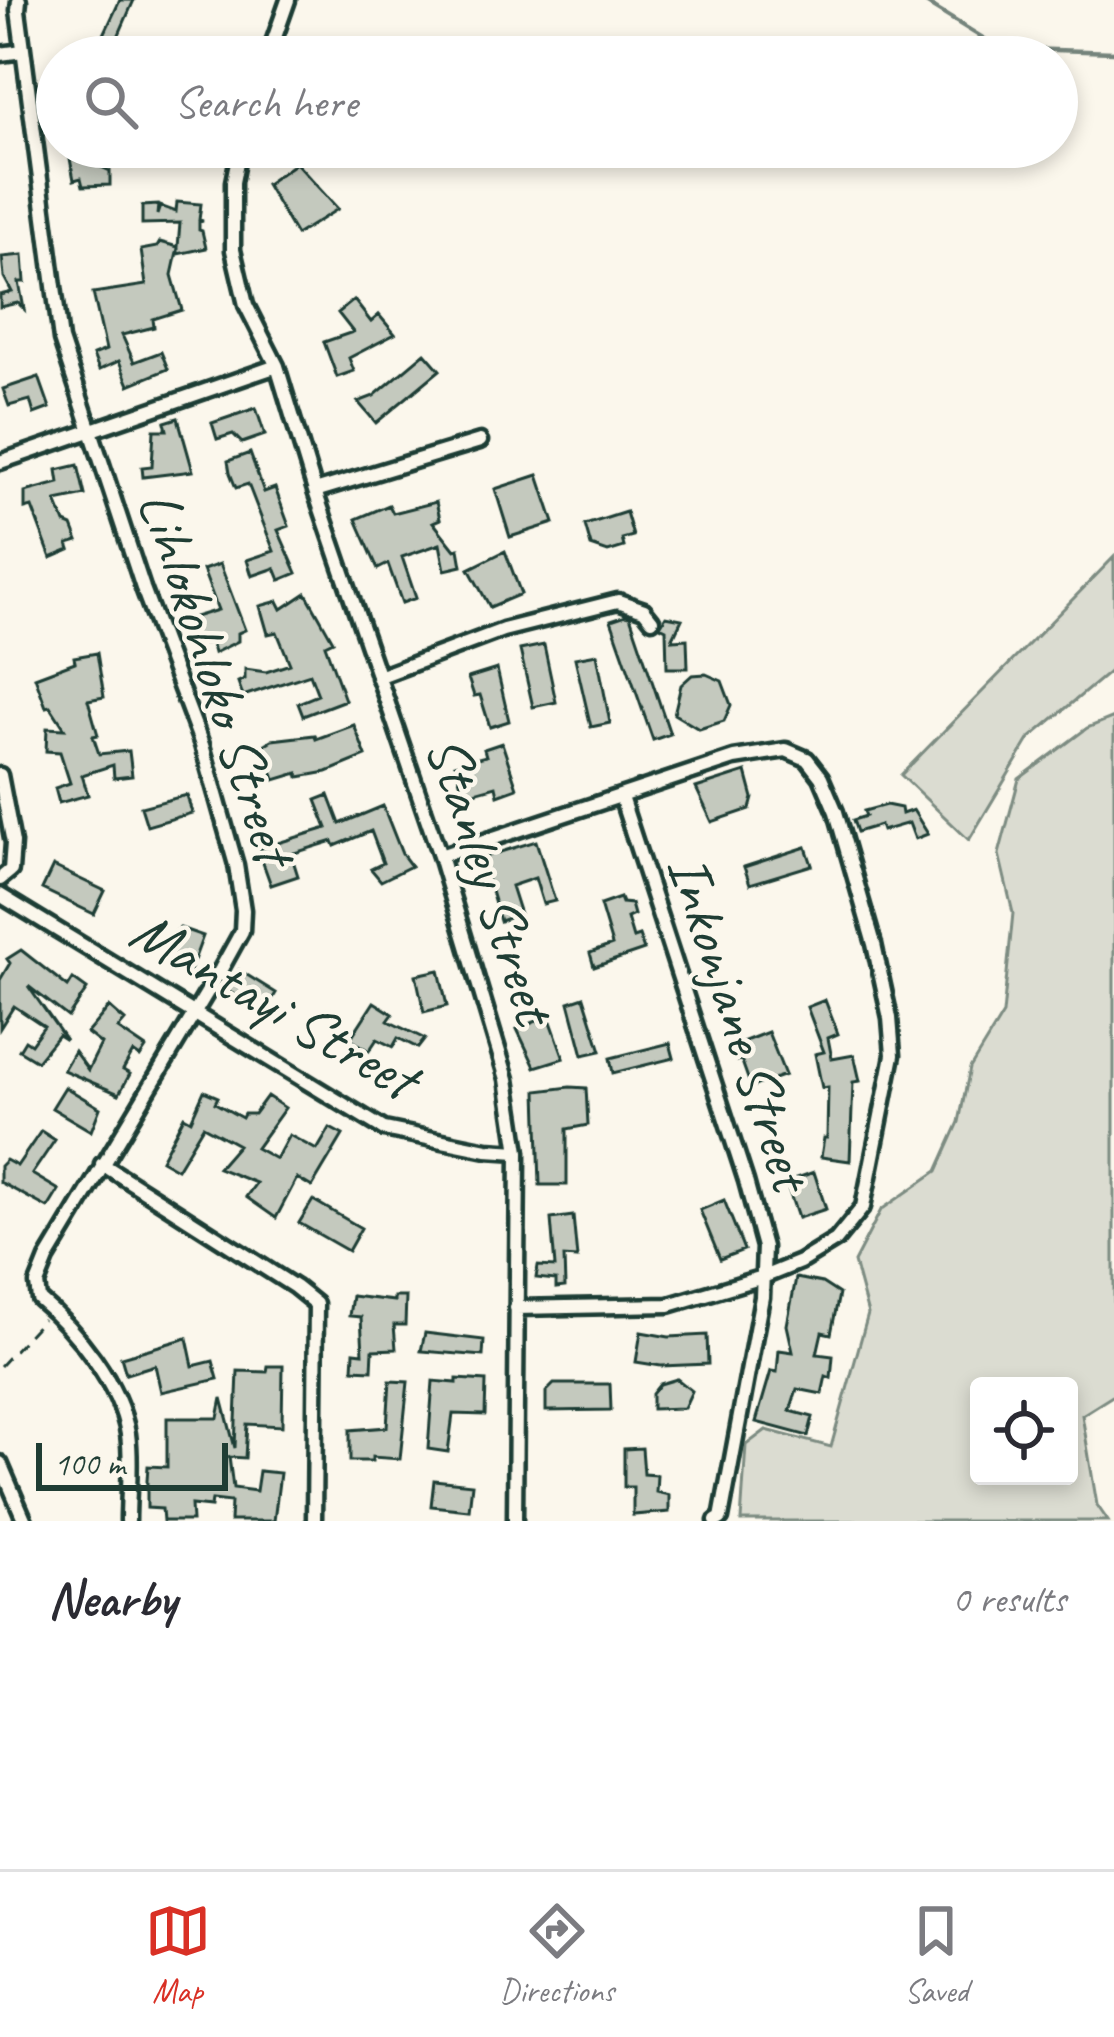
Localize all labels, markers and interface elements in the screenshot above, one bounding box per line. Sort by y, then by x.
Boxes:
search box [36,36,1078,168]
icon: search [78,69,144,135]
text: Search here [174,74,357,131]
street label: Lihlokohloko Street [121,481,315,881]
street label: Stanley Street [409,726,575,1037]
street label: Inkonjane Street [650,845,831,1204]
street label: Mantayi Street [118,892,437,1120]
map controls [970,1377,1078,1485]
button: locate [970,1377,1078,1485]
scale bar [36,1437,228,1490]
text: 100 m [54,1443,125,1485]
text: Nearby [48,1567,176,1631]
text: 0 results [952,1575,1066,1624]
tab: Map [145,1898,211,2012]
tab: Directions [500,1898,614,2012]
tab: Saved [903,1898,969,2012]

